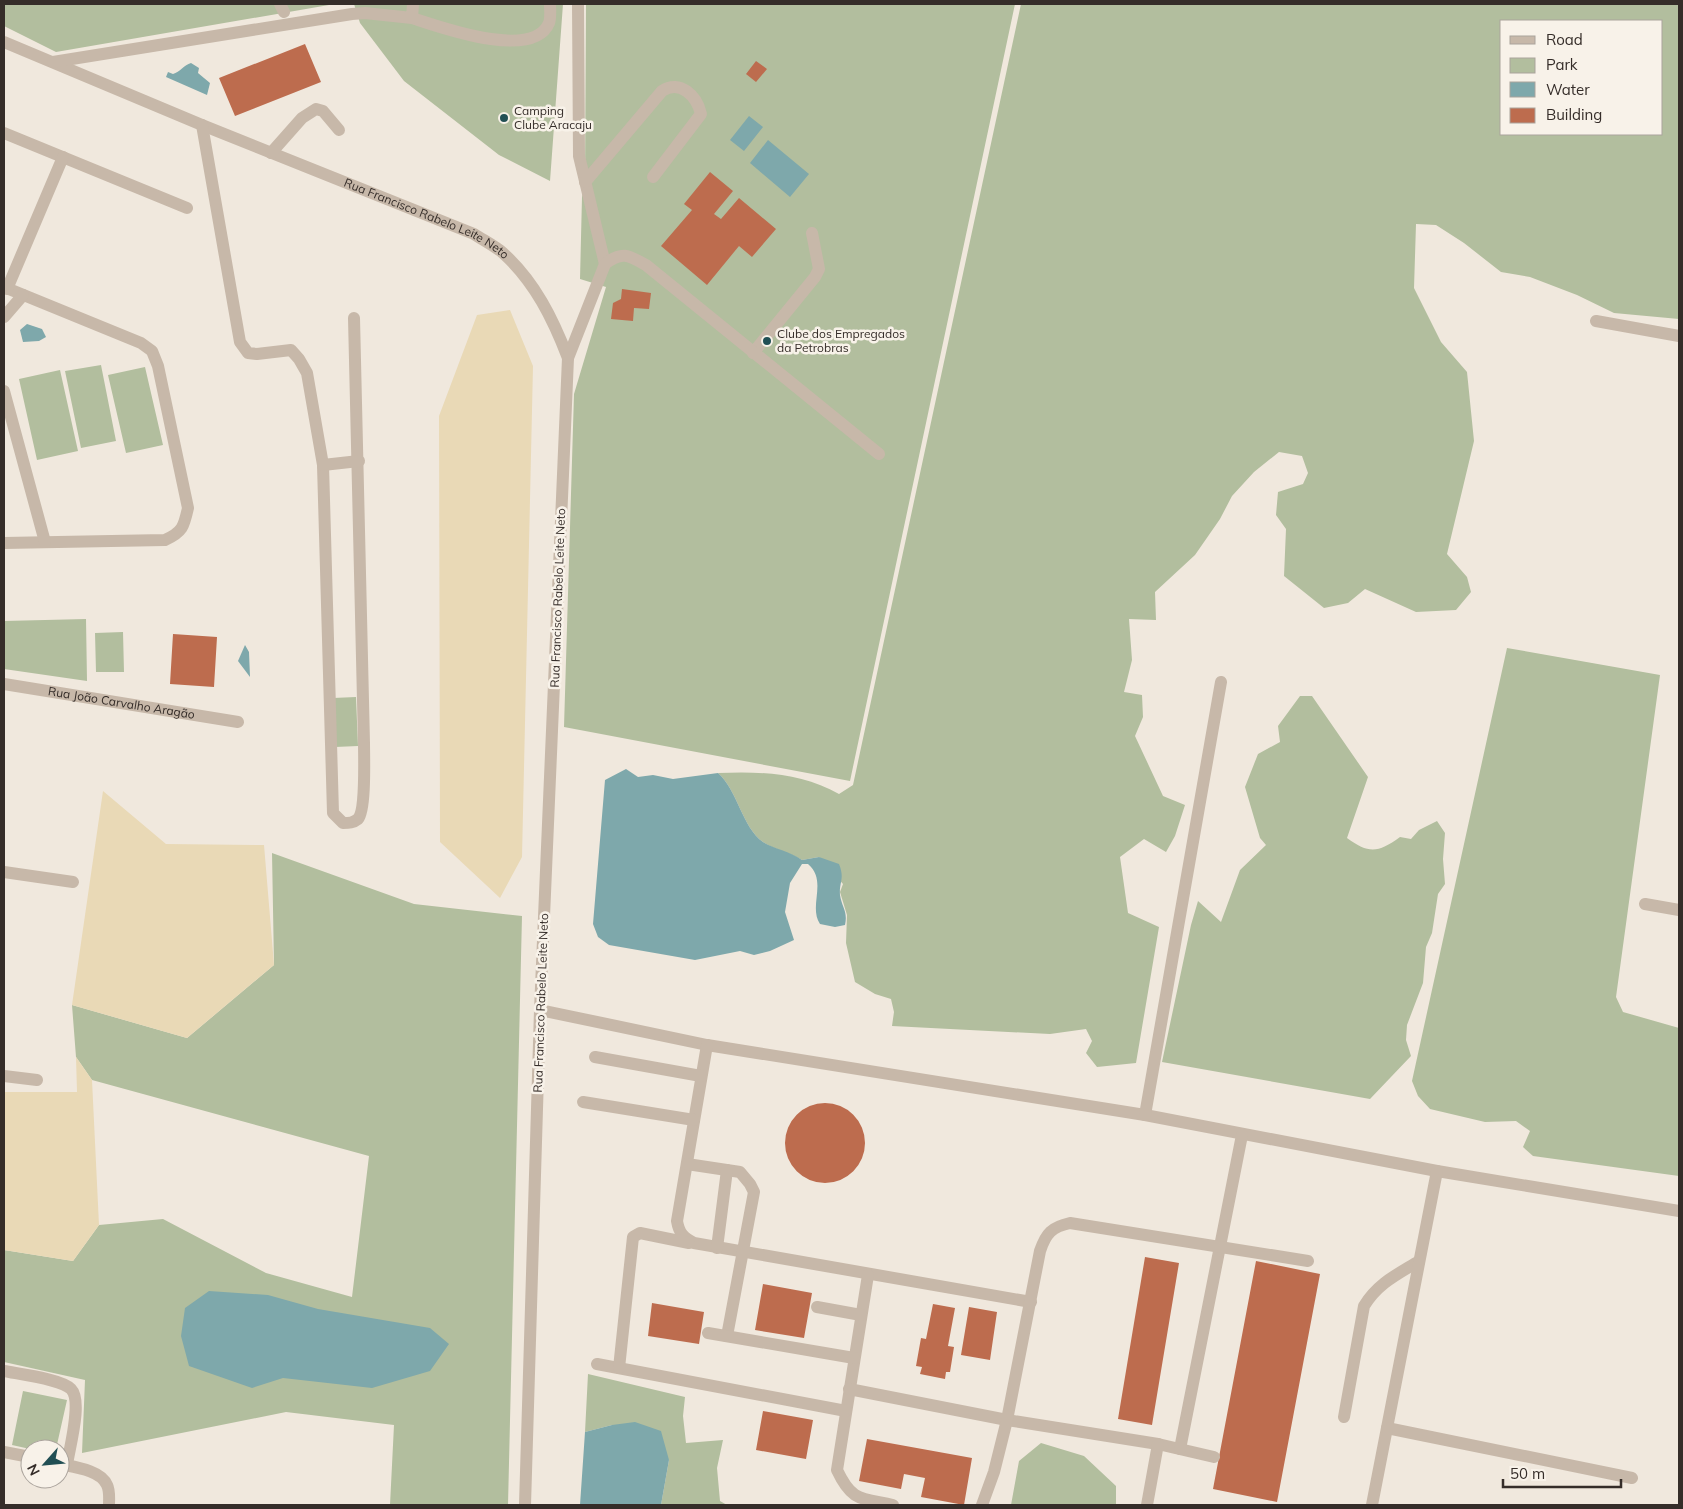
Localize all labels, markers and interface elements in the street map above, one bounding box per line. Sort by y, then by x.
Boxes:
legend [1500,20,1663,135]
text: Road [1546,30,1583,49]
text: Park [1546,55,1578,74]
text: Water [1546,80,1590,99]
place label: Camping Clube Aracaju [514,103,592,132]
text: Building [1546,105,1602,124]
marker: Camping Clube Aracaju [498,112,510,124]
street label: Rua Francisco Rabelo Leite Neto [342,175,513,262]
place label: Clube dos Empregados da Petrobras [777,326,905,355]
marker: Clube dos Empregados da Petrobras [761,335,773,347]
street label: Rua Francisco Rabelo Leite Neto [547,508,568,688]
street label: Rua João Carvalho Aragão [47,683,196,722]
street label: Rua Francisco Rabelo Leite Neto [530,913,551,1093]
north arrow [20,1439,70,1489]
scale bar [1503,1456,1620,1488]
text: N [23,1461,44,1479]
text: 50 m [1510,1464,1545,1483]

